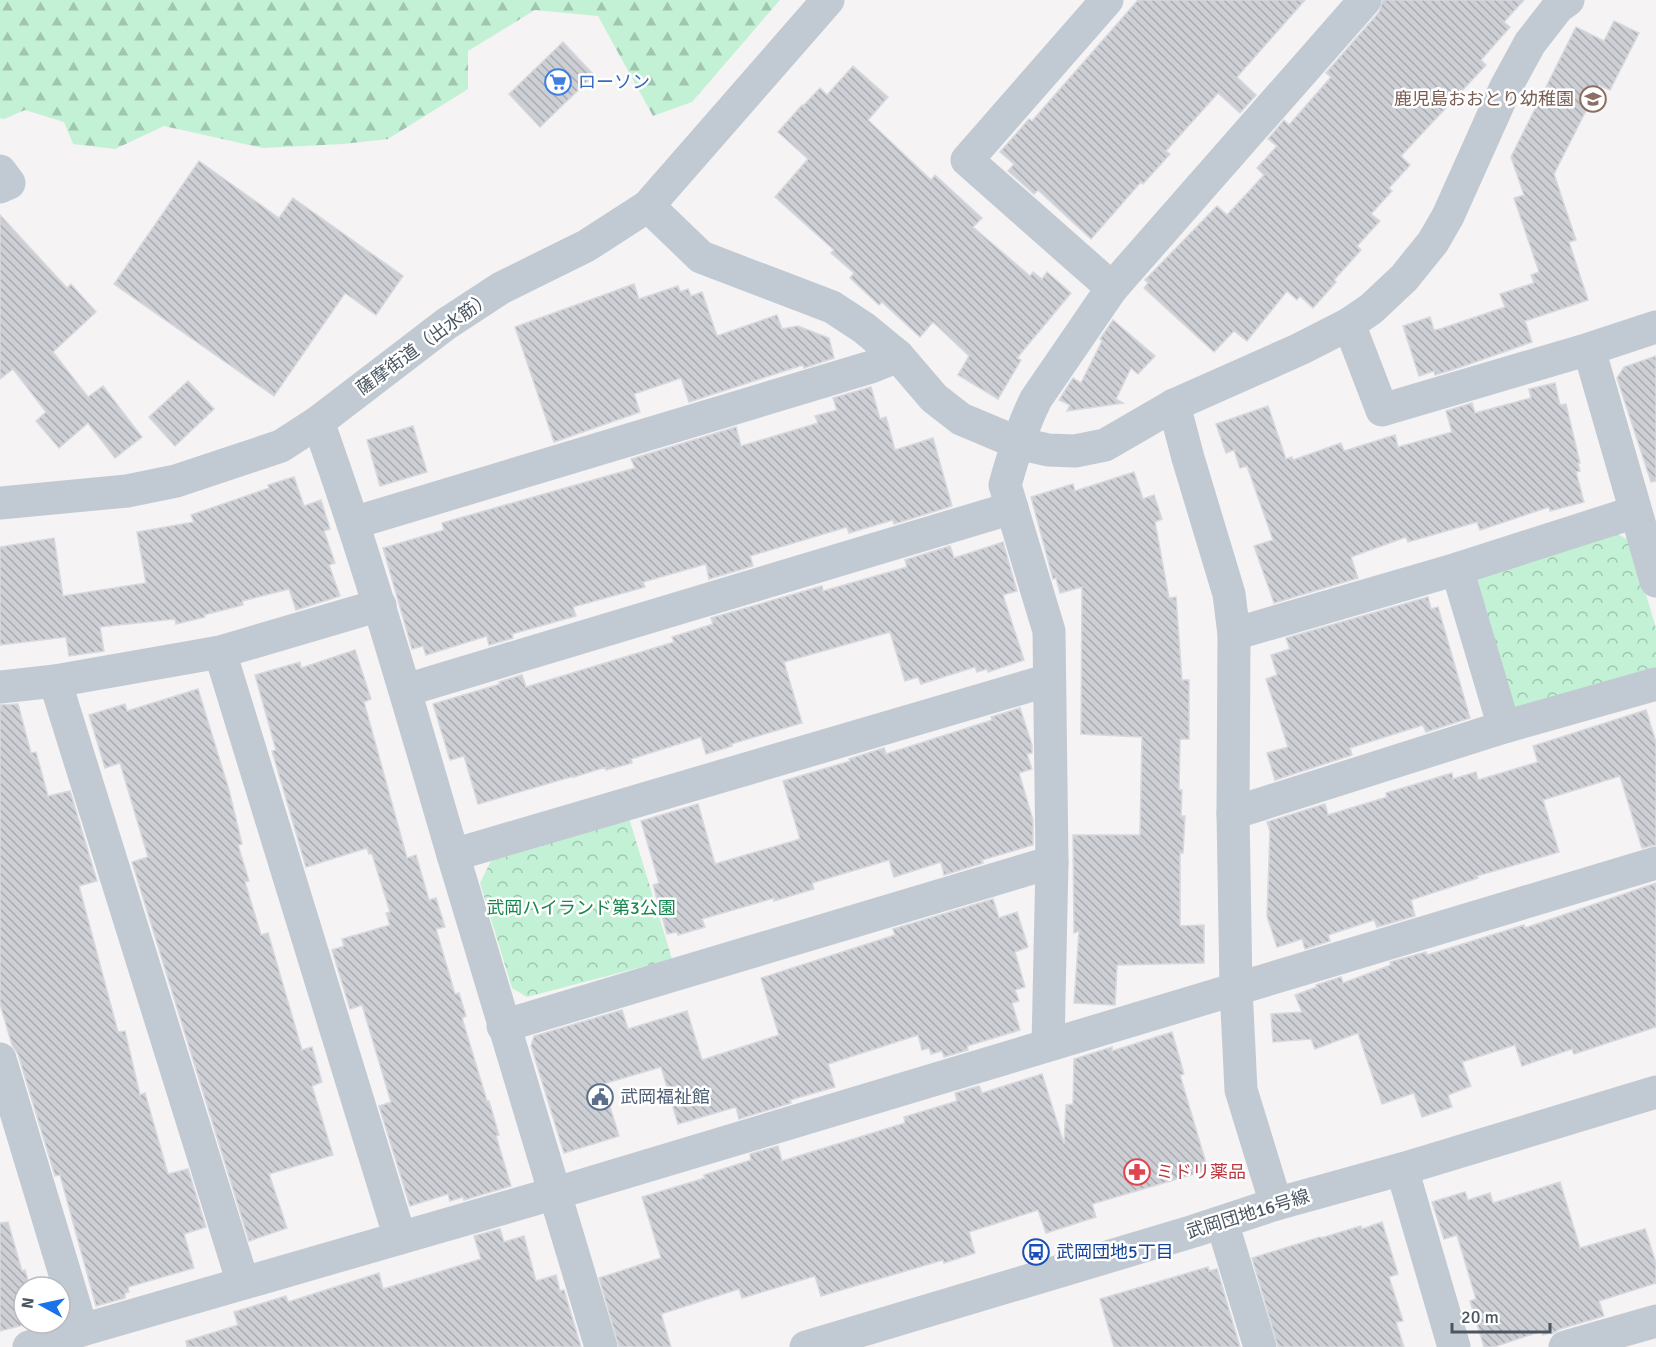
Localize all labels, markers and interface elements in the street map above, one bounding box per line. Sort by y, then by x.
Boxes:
supermarket icon: ローソン [543,67,573,97]
place label: ローソン [578,71,650,93]
school or university icon: 鹿児島おおとり幼稚園 [1578,84,1608,114]
place label: 鹿児島おおとり幼稚園 [1394,88,1574,110]
street label: 薩摩街道（出水筋） [352,286,496,400]
park label: 武岡ハイランド第3公園 [486,897,676,919]
public building icon: 武岡福祉館 [585,1082,615,1112]
place label: 武岡福祉館 [620,1086,710,1108]
pharmacy icon: ミドリ薬品 [1122,1157,1152,1187]
place label: ミドリ薬品 [1156,1161,1246,1183]
street label: 武岡団地16号線 [1184,1185,1312,1243]
bus stop icon: 武岡団地5丁目 [1021,1237,1051,1267]
place label: 武岡団地5丁目 [1056,1241,1174,1263]
north arrow [12,1275,72,1335]
text: N [17,1296,39,1310]
scale bar [1452,1296,1550,1334]
text: 20 m [1461,1306,1499,1328]

